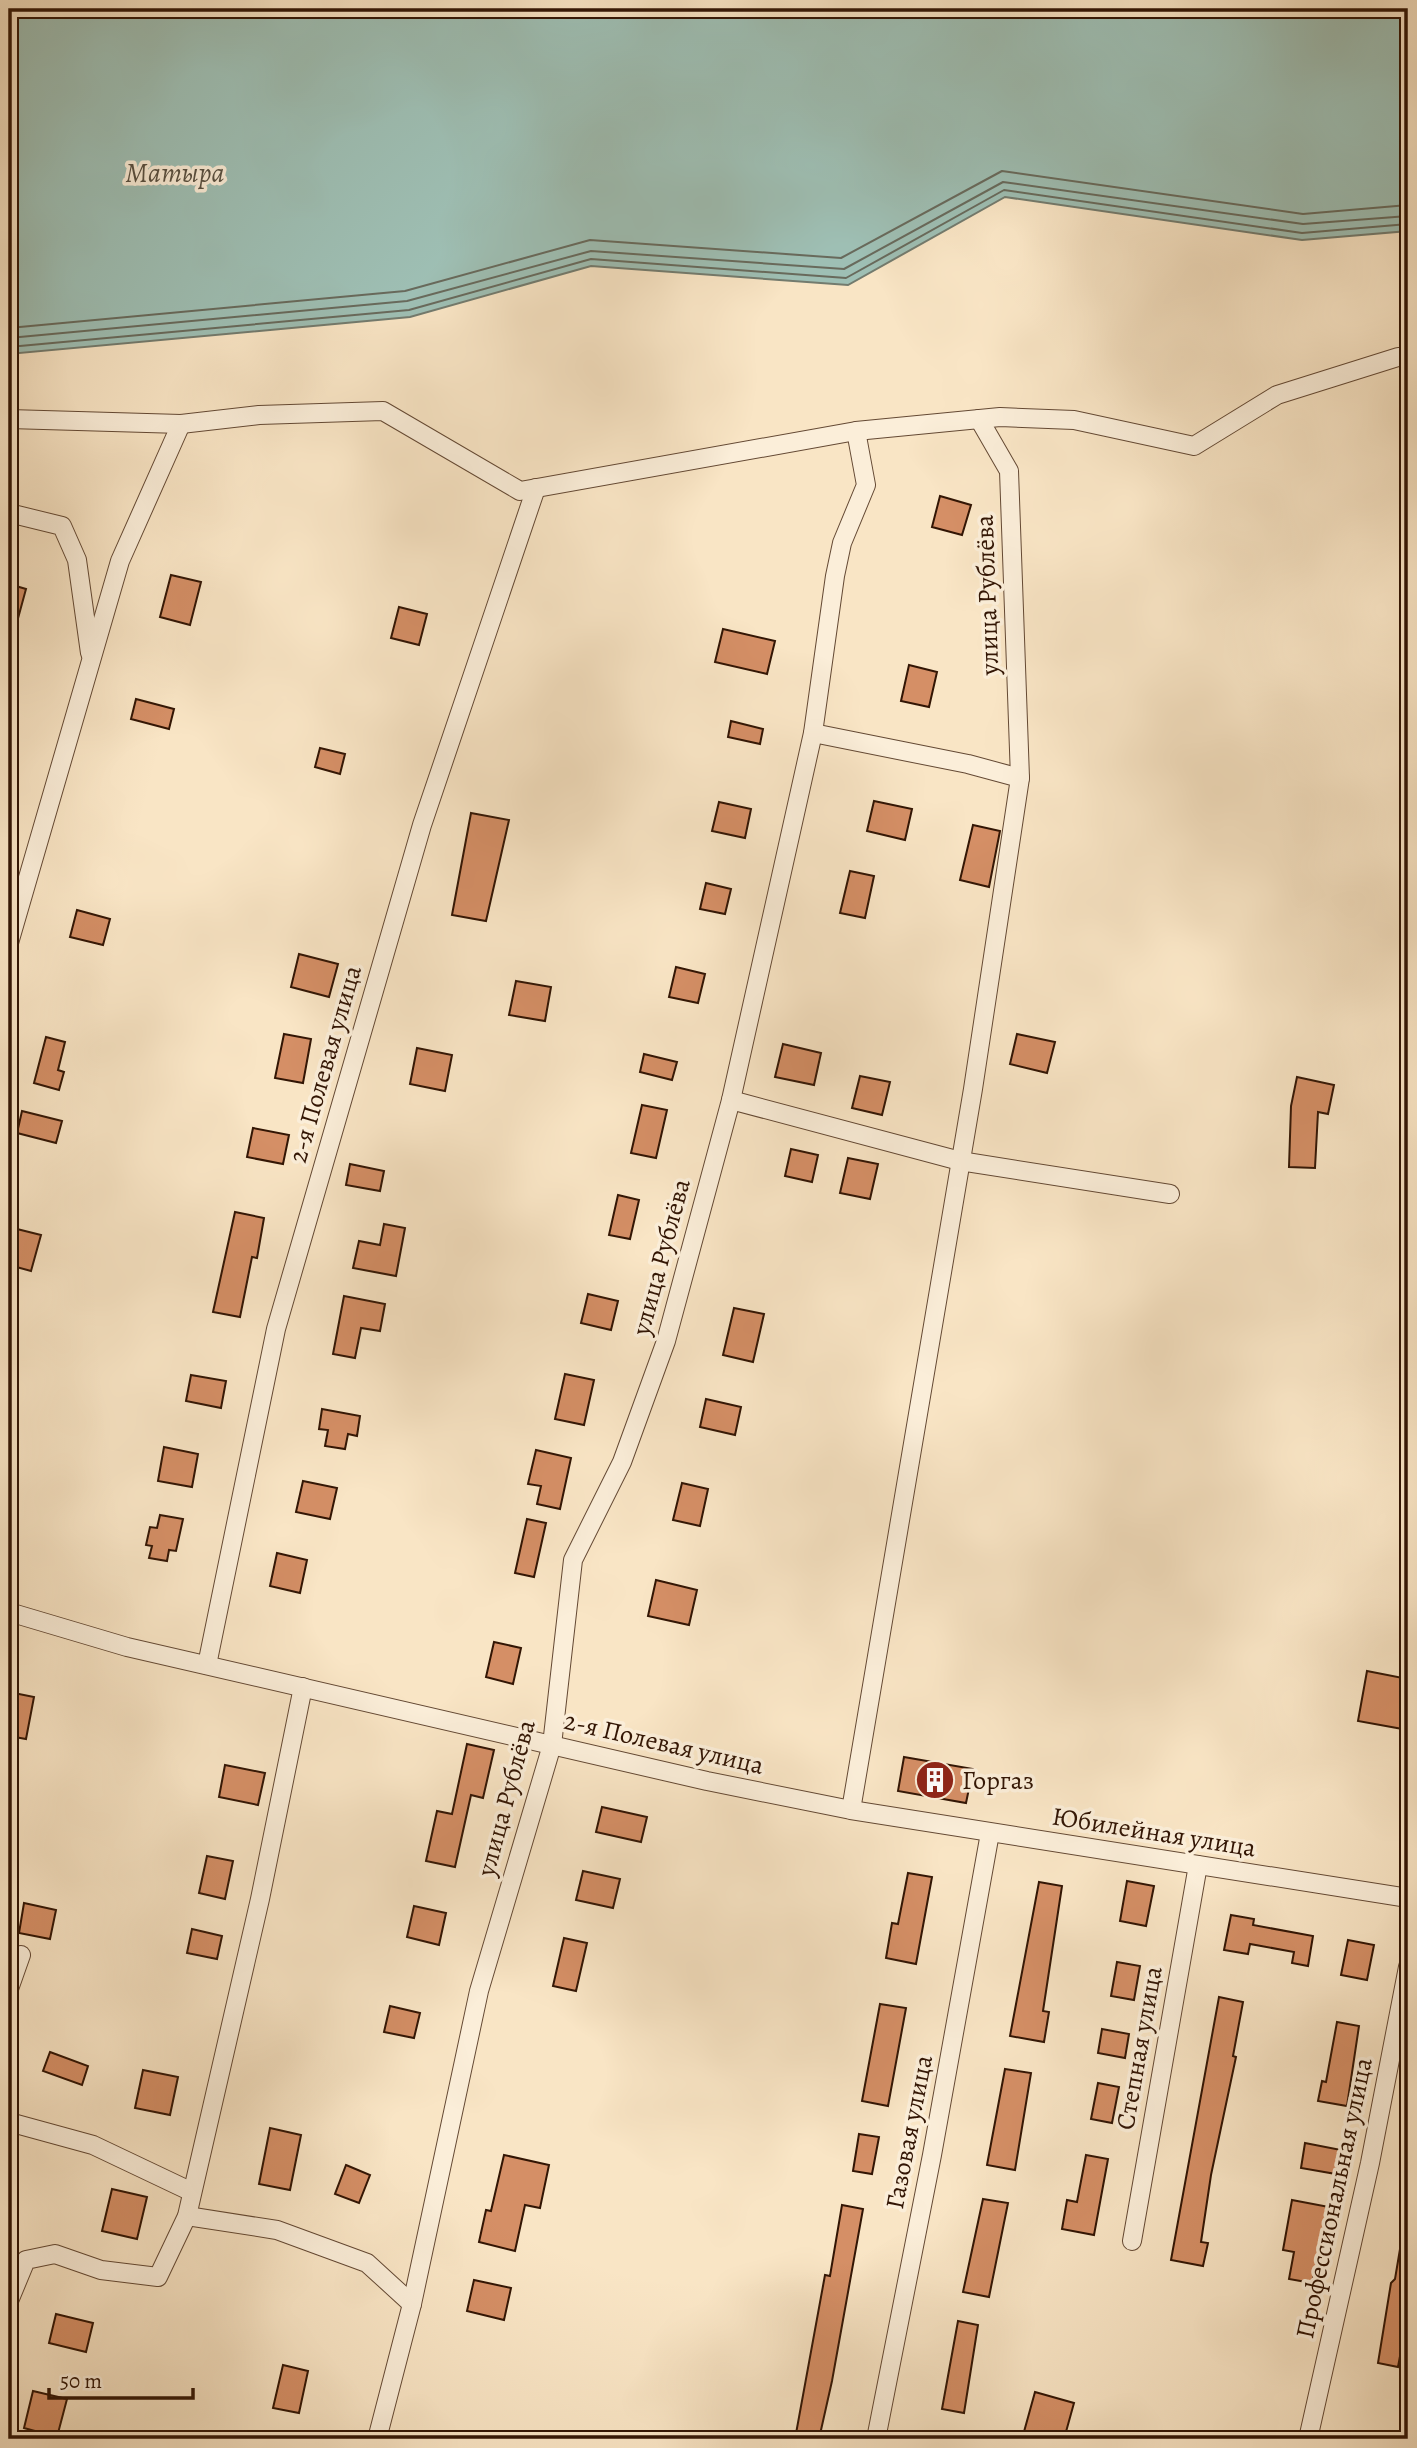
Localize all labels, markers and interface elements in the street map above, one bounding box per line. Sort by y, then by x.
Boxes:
water label: Матыра [125,154,225,192]
street label: улица Рублёва [967,514,1007,677]
street label: 2-я Полевая улица [280,961,370,1167]
street label: улица Рублёва [623,1175,699,1340]
street label: 2-я Полевая улица [561,1703,767,1783]
street label: улица Рублёва [468,1716,544,1881]
building icon: Горгаз [914,1759,956,1801]
place label: Горгаз [962,1763,1034,1798]
street label: Юбилейная улица [1049,1799,1259,1865]
street label: Степная улица [1107,1963,1171,2133]
street label: Газовая улица [877,2052,941,2212]
street label: Профессиональная улица [1287,2054,1381,2342]
scale bar [49,2357,192,2401]
text: 50 m [60,2367,102,2395]

